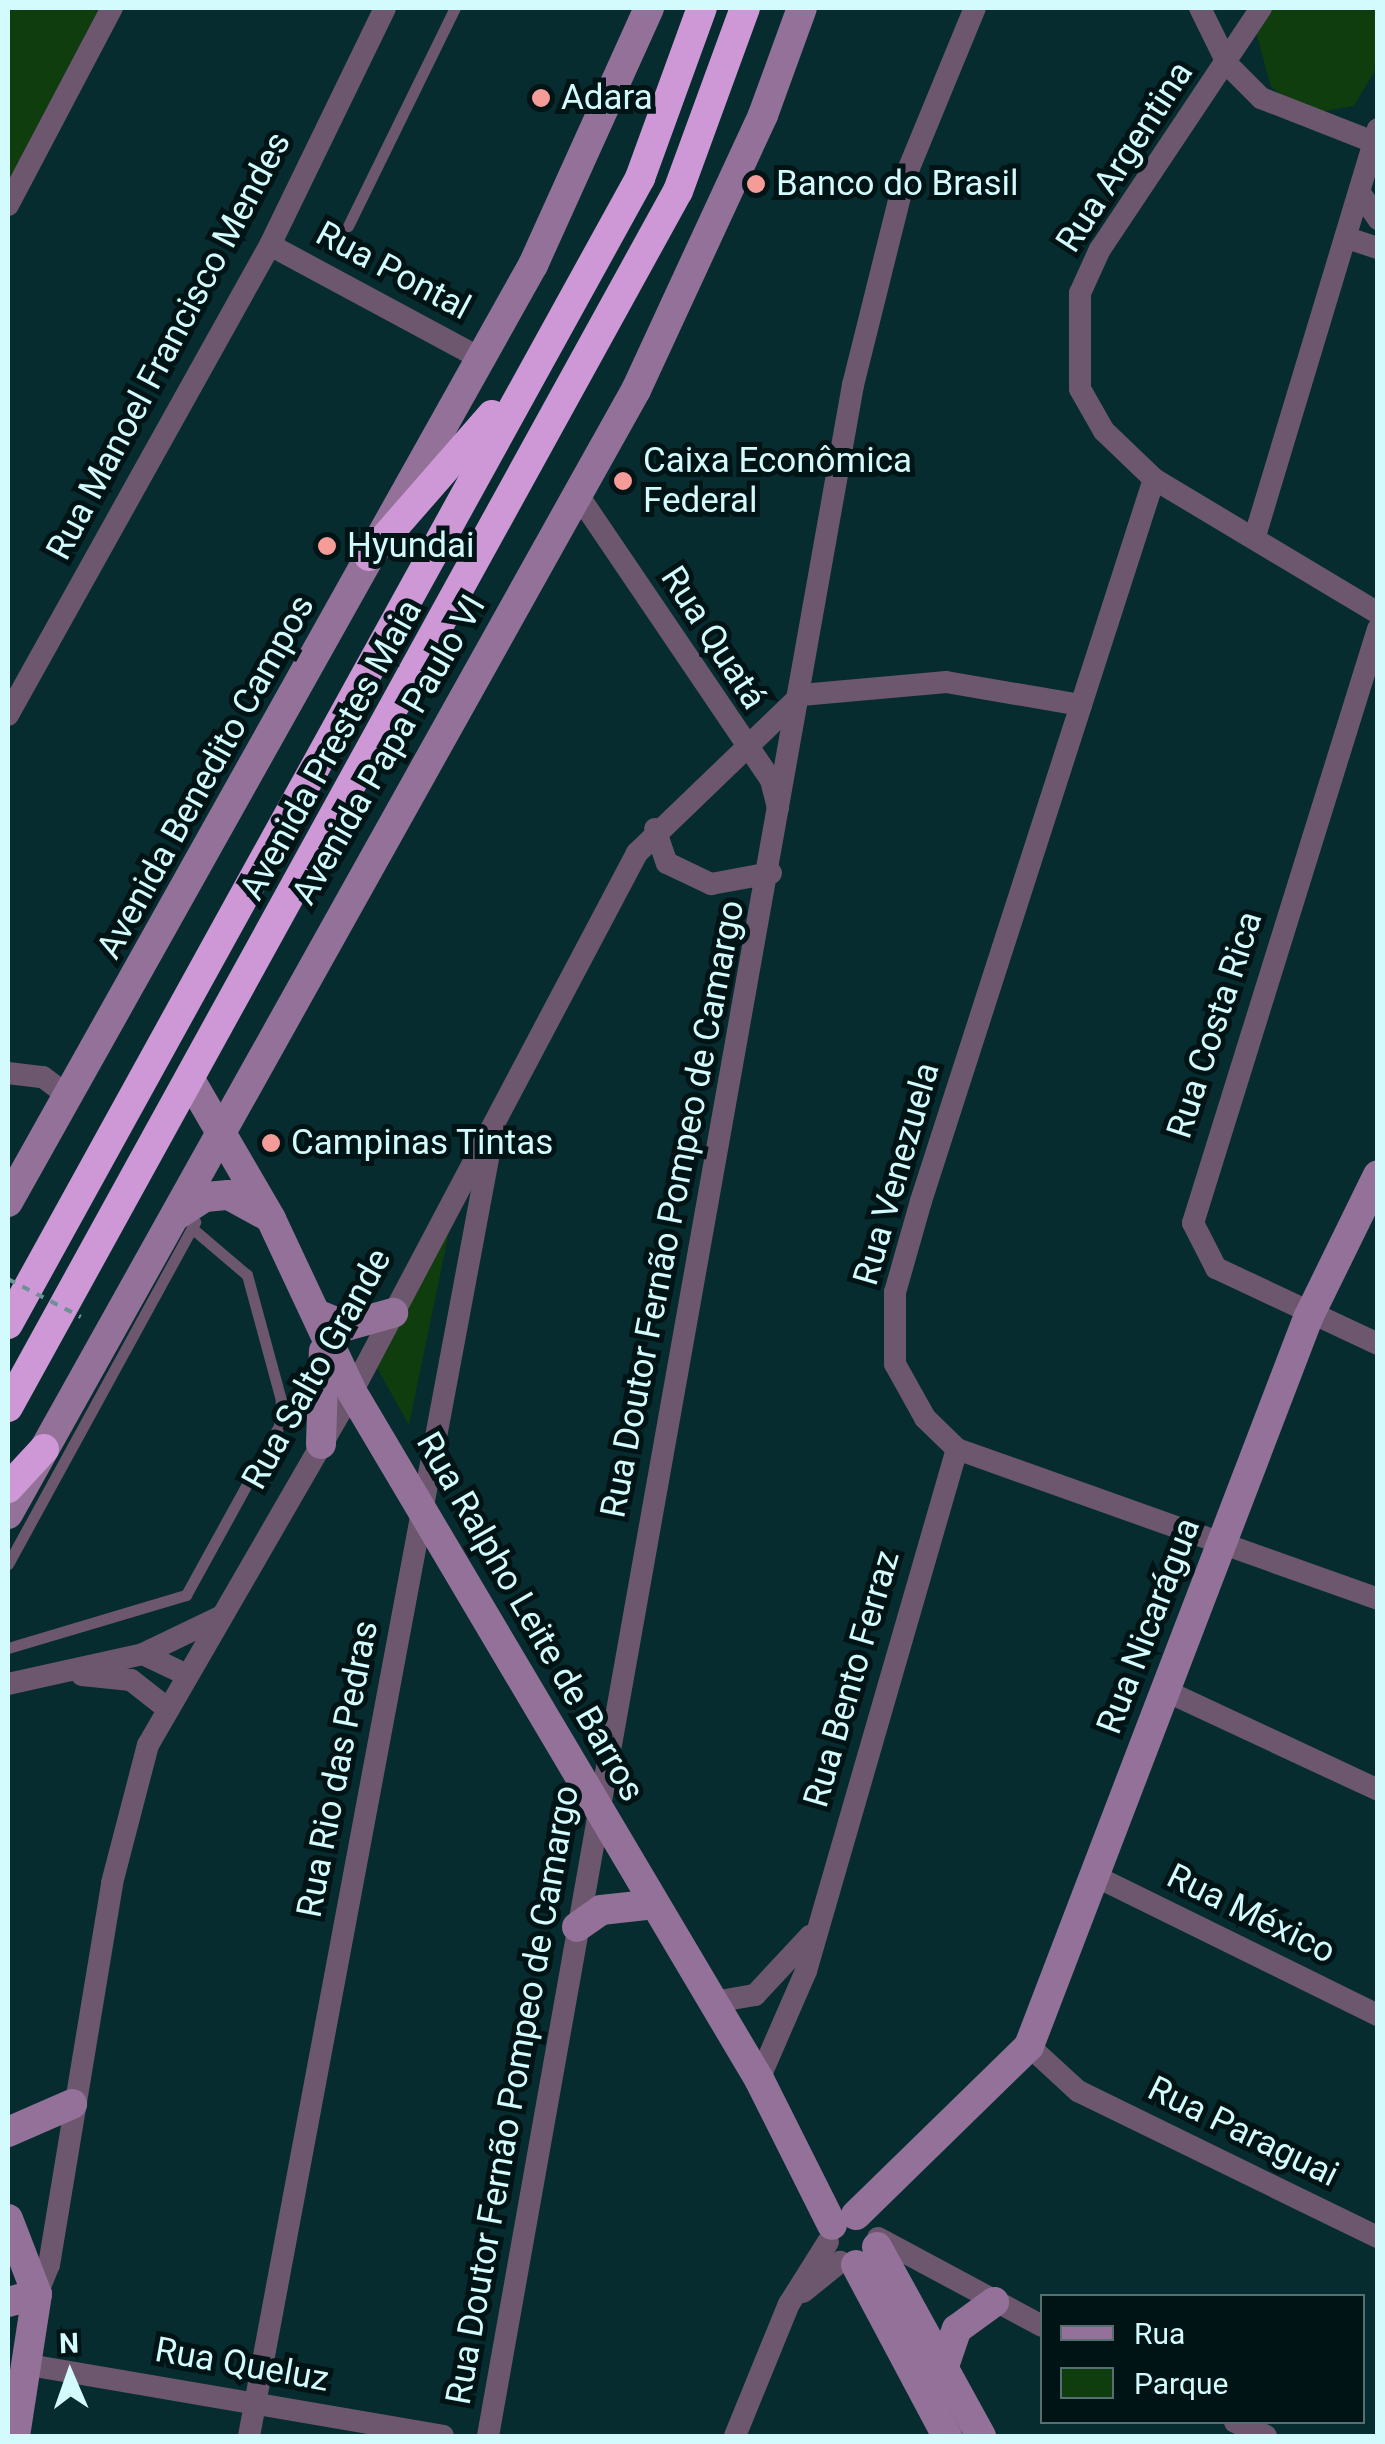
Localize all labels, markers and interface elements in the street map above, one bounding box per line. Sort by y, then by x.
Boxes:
street label: Rua Argentina [1048,54,1202,260]
place label: Adara [561,77,653,119]
marker: Adara [530,87,552,109]
street label: Rua Manoel Francisco Mendes [38,125,300,567]
place label: Banco do Brasil [776,163,1019,205]
marker: Banco do Brasil [745,173,767,195]
street label: Rua Pontal [309,213,477,329]
place label: Caixa Econômica Federal [643,440,912,522]
marker: Caixa Econômica Federal [612,470,634,492]
place label: Hyundai [347,525,474,567]
marker: Hyundai [316,535,338,557]
street label: Rua Quatá [651,559,775,717]
street label: Avenida Benedito Campos [88,588,324,966]
street label: Avenida Papa Paulo VI [283,588,495,912]
street label: Avenida Prestes Maia [231,593,431,907]
street label: Rua Doutor Fernão Pompeo de Camargo [592,897,754,1521]
street label: Rua Costa Rica [1159,906,1271,1144]
street label: Rua Venezuela [845,1058,949,1290]
place label: Campinas Tintas [291,1122,554,1164]
marker: Campinas Tintas [260,1132,282,1154]
street label: Rua Salto Grande [234,1241,400,1497]
street label: Rua Ralpho Leite de Barros [407,1425,653,1809]
street label: Rua Nicarágua [1089,1512,1209,1740]
street label: Rua Bento Ferraz [795,1546,909,1812]
street label: Rua Rio das Pedras [289,1617,387,1921]
street label: Rua Doutor Fernão Pompeo de Camargo [438,1782,588,2408]
street label: Rua México [1160,1855,1342,1973]
street label: Rua Paraguai [1141,2068,1345,2196]
legend [1040,2294,1365,2424]
text: Rua [1134,2316,1185,2351]
north arrow [20,2324,120,2424]
text: N [58,2327,79,2360]
street label: Rua Queluz [152,2329,332,2401]
text: Parque [1134,2366,1228,2401]

